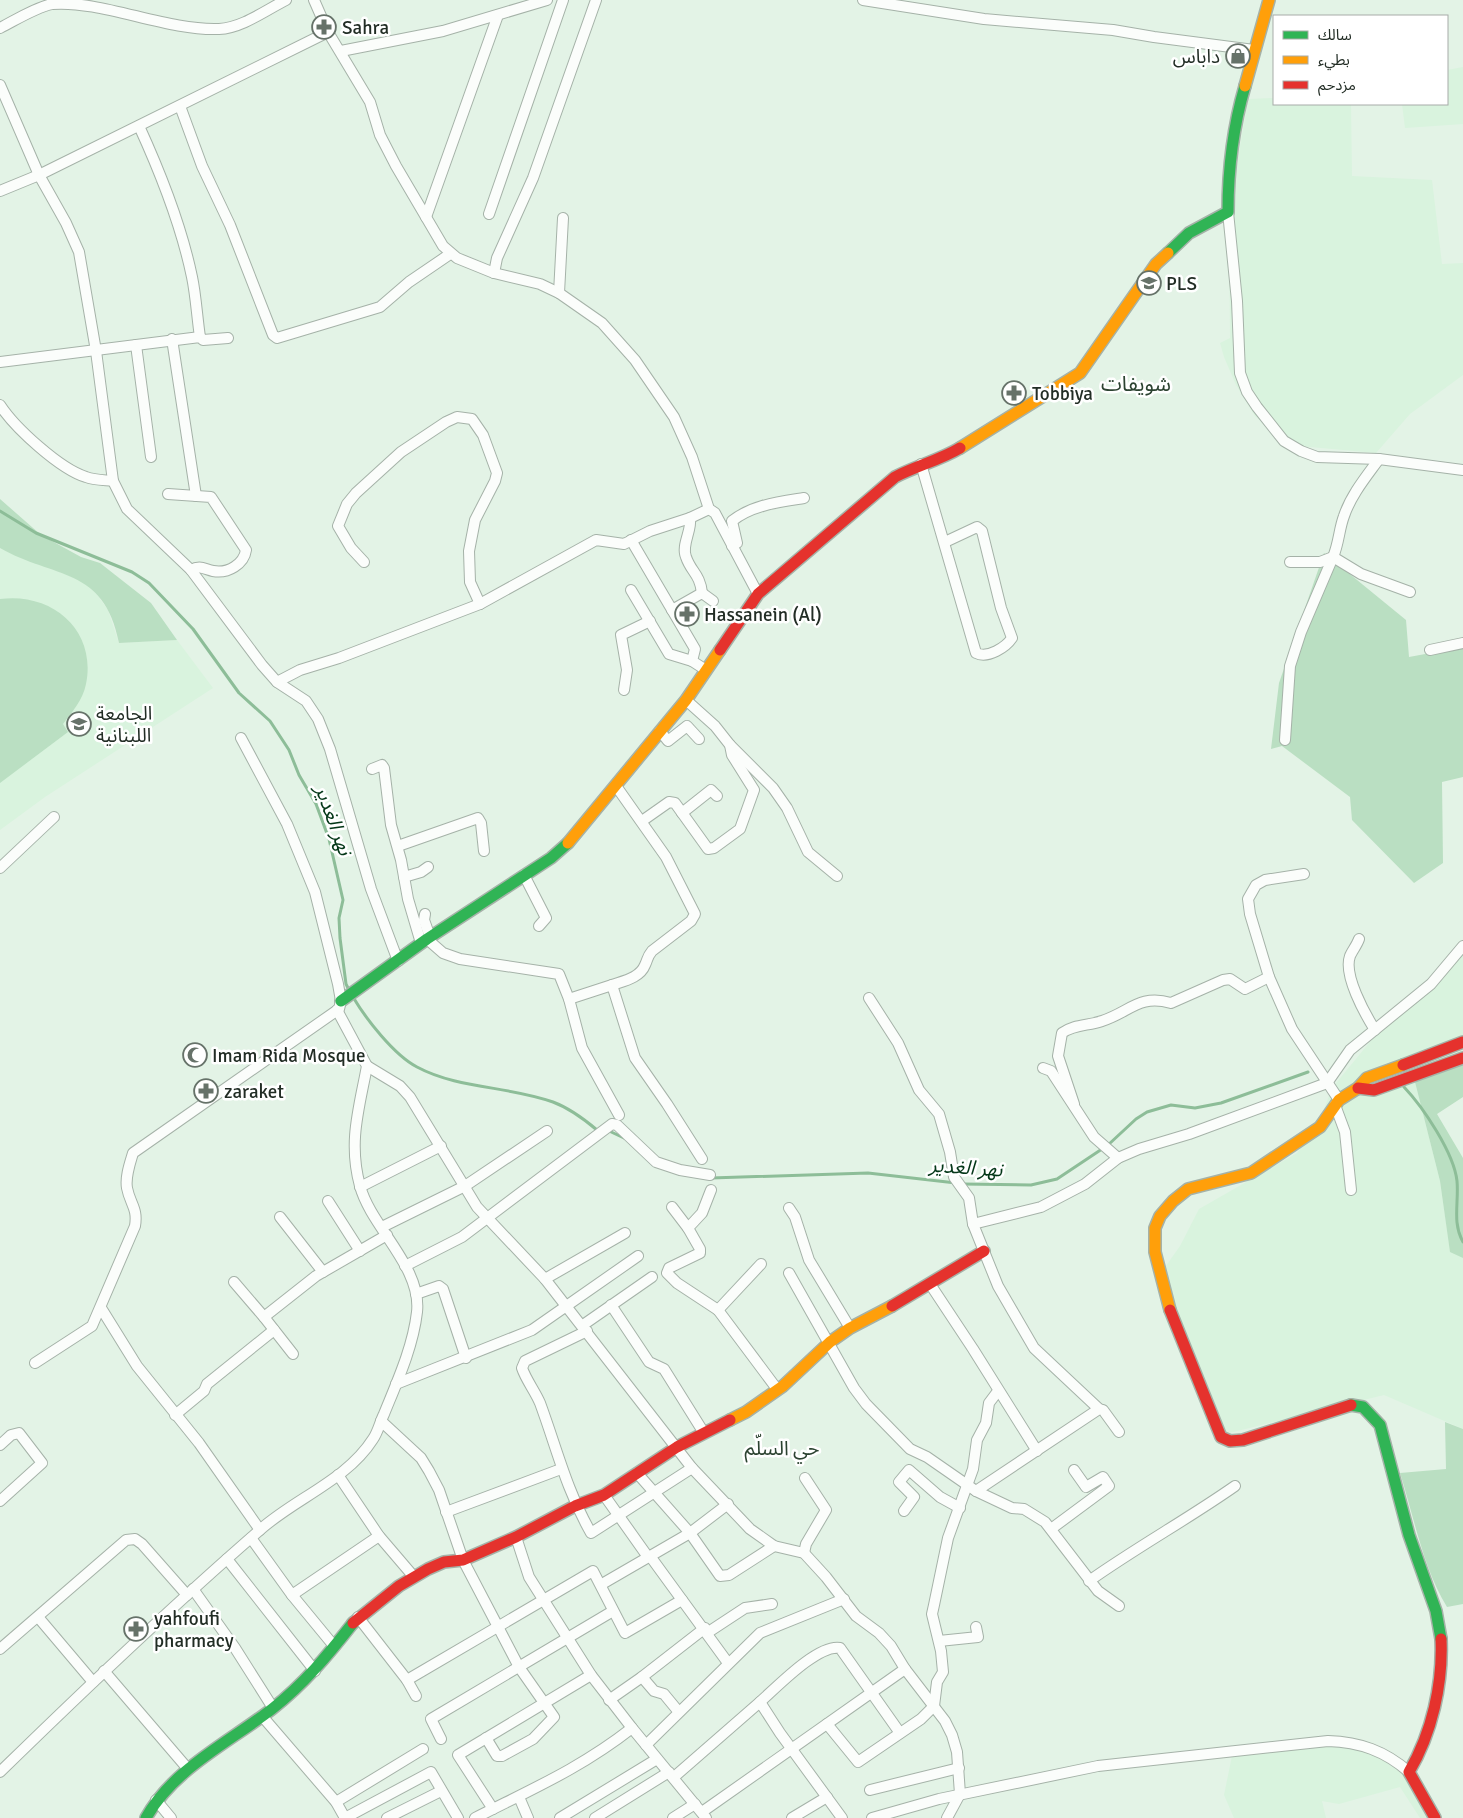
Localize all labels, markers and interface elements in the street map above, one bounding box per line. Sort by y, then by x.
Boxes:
pharmacy icon: Sahra [311,14,337,40]
legend [1273,15,1448,105]
place label: Sahra [342,16,389,40]
text: سالك [1318,26,1352,44]
shop icon: داباس [1225,43,1251,69]
place label: داباس [1173,45,1220,69]
text: بطيء [1318,51,1350,71]
text: مزدحم [1318,76,1356,96]
school or university icon: PLS [1136,270,1162,296]
place label: PLS [1166,272,1197,296]
district label: شويفات [1101,371,1171,397]
pharmacy icon: Tobbiya [1001,380,1027,406]
place label: Tobbiya [1032,382,1093,406]
pharmacy icon: Hassanein (Al) [674,601,700,627]
place label: Hassanein (Al) [704,603,822,627]
place label: الجامعة اللبنانية [96,702,152,748]
school or university icon: الجامعة اللبنانية [66,711,92,737]
water label: نهر الغدير [309,780,358,860]
mosque icon: Imam Rida Mosque [182,1042,208,1068]
place label: Imam Rida Mosque [212,1044,366,1068]
pharmacy icon: zaraket [193,1078,219,1104]
place label: zaraket [224,1080,284,1104]
water label: نهر الغدير [927,1152,1005,1183]
district label: حي السلّم [744,1433,820,1464]
place label: yahfoufi pharmacy [154,1607,234,1653]
pharmacy icon: yahfoufi pharmacy [123,1616,149,1642]

